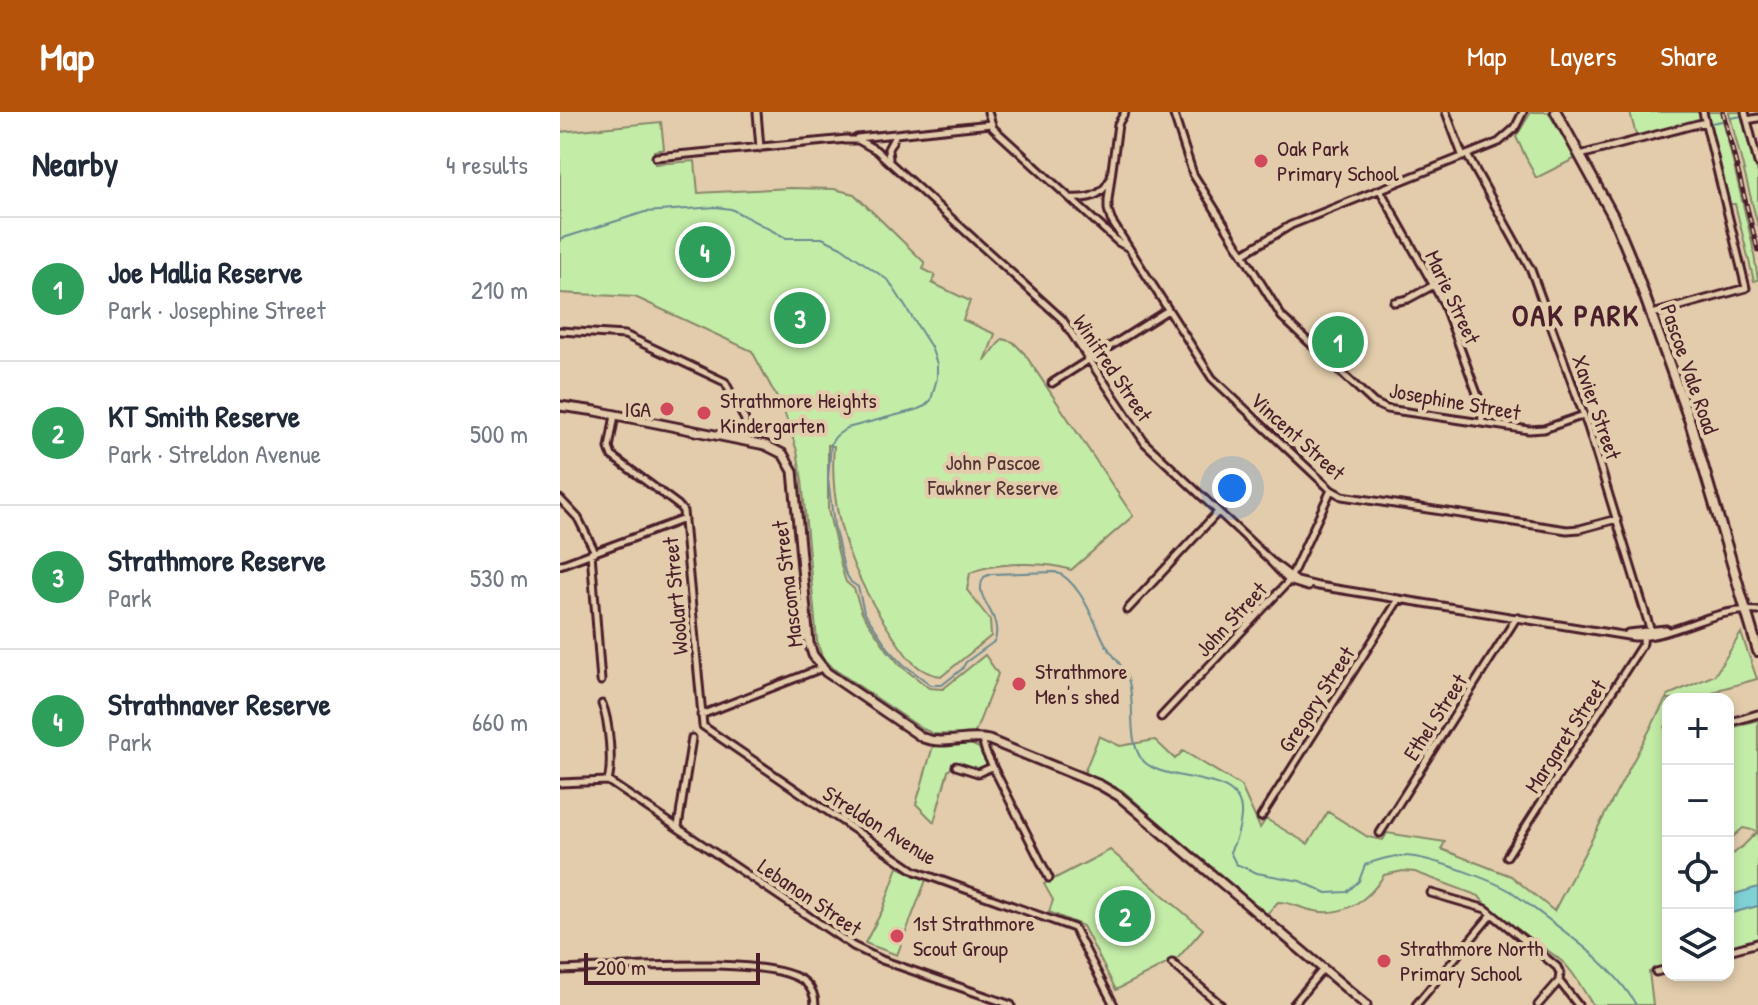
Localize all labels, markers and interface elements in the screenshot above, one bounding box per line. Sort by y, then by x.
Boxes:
text: Map [40,30,94,82]
text: Map [1467,37,1507,75]
text: Layers [1551,37,1616,75]
text: Share [1660,37,1718,75]
place label: Oak Park Primary School [1277,133,1399,188]
text: Nearby [32,141,118,187]
text: 4 results [446,147,528,182]
marker: Oak Park Primary School [1252,152,1270,170]
pin: 4 [679,222,731,282]
street label: Marie Street [1418,245,1488,349]
text: Joe Mallia Reserve [108,252,303,292]
text: 1 [53,272,63,307]
text: 210 m [471,272,528,307]
pin: 3 [774,288,826,348]
text: Park · Josephine Street [108,292,326,327]
district label: OAK PARK [1512,295,1640,335]
street label: Pascoe Vale Road [1654,300,1726,438]
street label: Winifred Street [1066,308,1160,428]
pin: 1 [1312,312,1364,372]
street label: Xavier Street [1565,351,1629,464]
street label: Josephine Street [1387,375,1523,427]
place label: Strathmore Heights Kindergarten [720,385,877,440]
street label: Vincent Street [1244,385,1352,487]
place label: IGA [625,394,651,424]
text: KT Smith Reserve [108,396,300,436]
marker: IGA [658,400,676,418]
marker: Strathmore Heights Kindergarten [695,404,713,422]
text: 2 [52,416,64,451]
text: 500 m [470,416,528,451]
text: Park · Streldon Avenue [108,436,321,471]
park label: John Pascoe Fawkner Reserve [927,447,1058,502]
your location [1212,468,1252,508]
street label: Mascoma Street [764,518,810,649]
street label: Woolart Street [655,535,695,656]
text: Strathmore Reserve [108,540,326,580]
text: 3 [52,560,64,595]
text: 530 m [470,560,528,595]
street label: John Street [1188,575,1274,663]
text: Park [108,580,152,615]
street label: Gregory Street [1271,640,1362,758]
place label: Strathmore Men's shed [1035,656,1128,711]
street label: Ethel Street [1396,668,1474,766]
street label: Margaret Street [1517,673,1613,799]
marker: Strathmore Men's shed [1010,675,1028,693]
text: Strathnaver Reserve [108,684,331,724]
map controls [1662,693,1734,981]
button: + [1662,693,1734,765]
text: 4 [53,704,63,739]
text: 660 m [472,704,528,739]
text: Park [108,724,152,759]
button: − [1662,765,1734,837]
street label: Streldon Avenue [817,778,943,872]
button: locate [1662,837,1734,909]
street label: Lebanon Street [752,851,868,943]
pin: 2 [1099,886,1151,946]
place label: 1st Strathmore Scout Group [913,908,1035,963]
button: layers [1662,909,1734,981]
marker: 1st Strathmore Scout Group [888,927,906,945]
place label: Strathmore North Primary School [1400,933,1544,988]
scale bar [584,949,760,985]
text: 200 m [596,952,646,982]
marker: Strathmore North Primary School [1375,952,1393,970]

